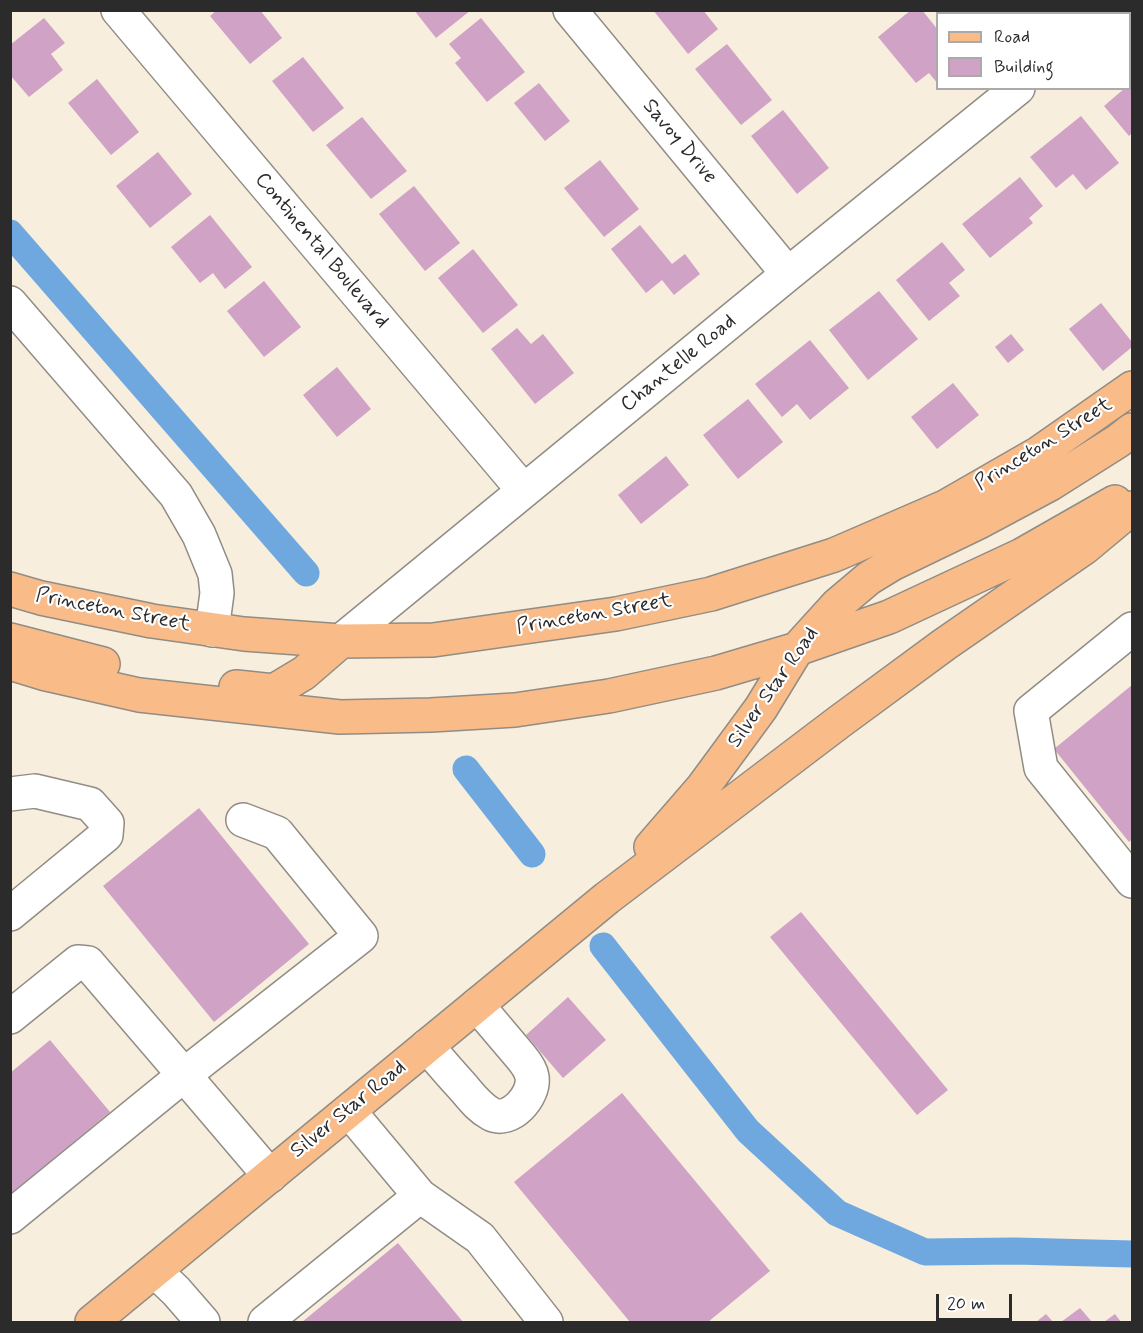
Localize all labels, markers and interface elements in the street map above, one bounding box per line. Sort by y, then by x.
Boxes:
legend [936,12,1131,90]
text: Road [994,25,1030,49]
text: Building [994,55,1054,79]
street label: Savoy Drive [636,95,722,189]
street label: Continental Boulevard [248,168,394,334]
street label: Chantelle Road [616,310,742,418]
street label: Princeton Street [971,393,1117,497]
street label: Princeton Street [34,584,192,638]
street label: Princeton Street [514,589,674,641]
street label: Silver Star Road [723,623,825,753]
street label: Silver Star Road [286,1056,412,1164]
scale bar [939,1282,1016,1320]
text: 20 m [947,1292,985,1316]

